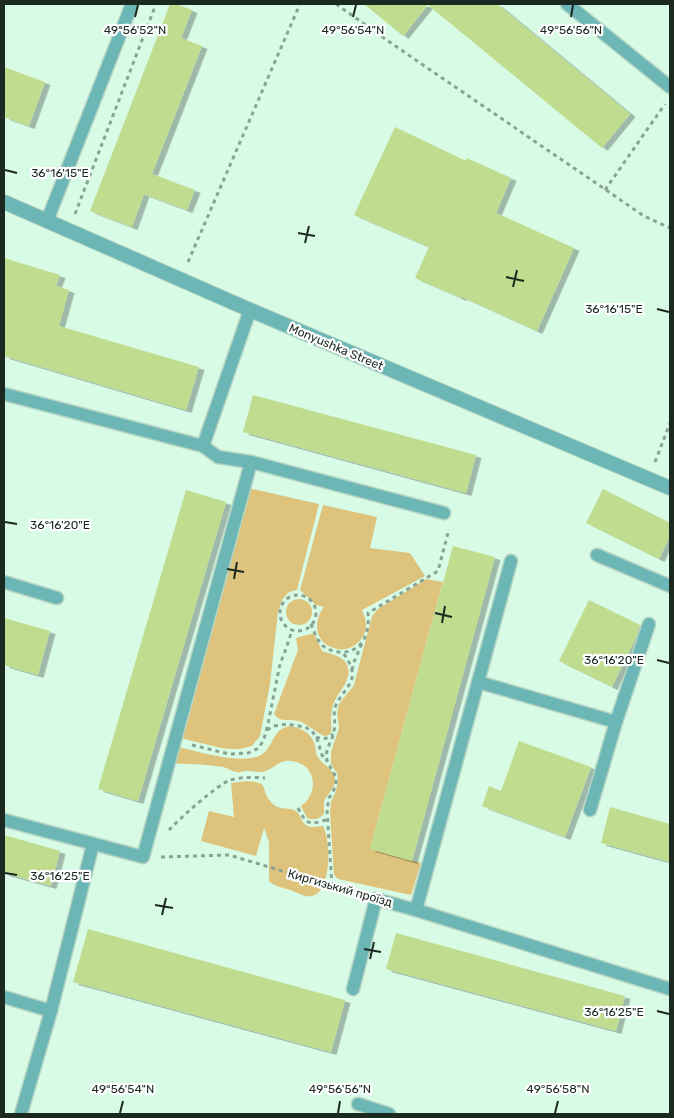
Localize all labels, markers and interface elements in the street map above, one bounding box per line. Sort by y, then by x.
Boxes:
text: 49°56'52"N [104,23,166,37]
text: 49°56'54"N [322,23,384,37]
text: 49°56'56"N [540,23,602,37]
text: 36°16'15"E [31,166,89,180]
text: 36°16'15"E [585,302,643,316]
street label: Monyushka Street [287,321,386,373]
text: 36°16'20"E [30,518,90,532]
text: 36°16'20"E [584,653,644,667]
street label: Киргизький проїзд [286,866,394,910]
text: 36°16'25"E [30,869,90,883]
text: 36°16'25"E [584,1005,644,1019]
text: 49°56'54"N [92,1082,154,1096]
text: 49°56'56"N [309,1082,371,1096]
text: 49°56'58"N [526,1082,590,1096]

